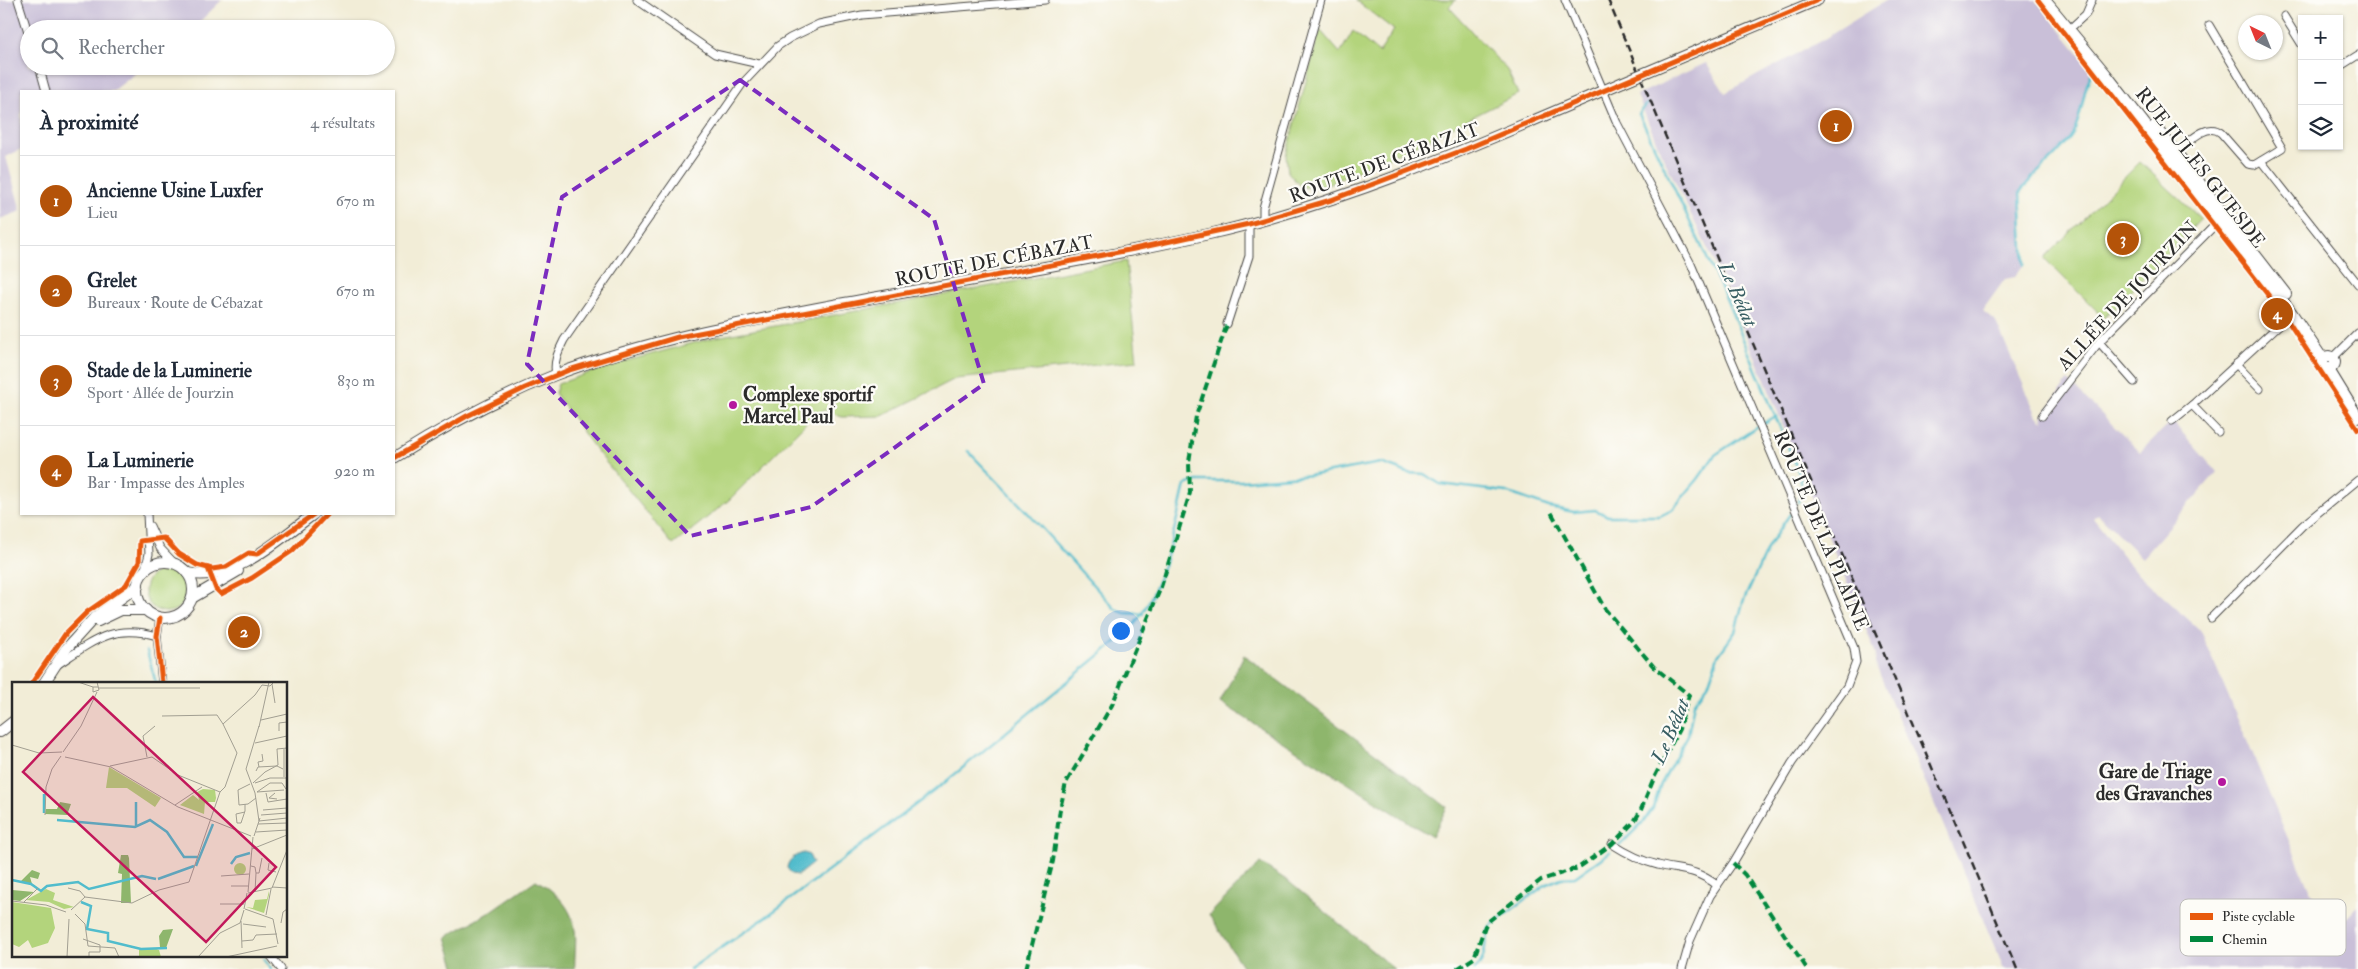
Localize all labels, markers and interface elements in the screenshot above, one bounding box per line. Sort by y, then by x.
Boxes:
north arrow [2238,15,2283,60]
map controls [2298,15,2343,150]
button: + [2298,15,2343,60]
search box [20,20,395,75]
icon: search [38,34,66,62]
text: Rechercher [78,36,165,60]
button: − [2298,60,2343,105]
street label: RUE JULES GUESDE [2130,82,2271,253]
button: layers [2298,105,2343,150]
pin: 1 [1820,107,1852,145]
text: À proximité [40,109,138,136]
text: 4 résultats [310,113,375,133]
street label: ROUTE DE CÉBAZAT [1285,115,1483,209]
text: Ancienne Usine Luxfer [87,179,263,203]
text: 1 [53,191,59,211]
text: 670 m [336,191,375,211]
text: Lieu [87,203,118,223]
street label: ALLÉE DE JOURZIN [2050,215,2203,376]
pin: 3 [2107,220,2139,258]
street label: ROUTE DE CÉBAZAT [893,228,1095,292]
water label: Le Bédat [1712,257,1763,332]
text: Grelet [87,269,137,293]
text: 2 [52,281,60,301]
text: 670 m [336,281,375,301]
text: Bureaux · Route de Cébazat [87,293,263,313]
pin: 4 [2261,295,2293,333]
text: Stade de la Luminerie [87,359,252,383]
text: 3 [53,371,59,391]
text: 830 m [337,371,375,391]
text: Sport · Allée de Jourzin [87,383,234,403]
place label: Complexe sportif Marcel Paul [742,383,876,429]
marker: Complexe sportif Marcel Paul [727,399,739,411]
street label: ROUTE DE LA PLAINE [1768,427,1874,634]
text: La Luminerie [87,449,194,473]
text: 4 [52,461,60,481]
text: 920 m [335,461,375,481]
text: Bar · Impasse des Amples [87,473,245,493]
pin: 2 [228,613,260,651]
your location [1108,618,1134,644]
inset map [12,682,288,956]
water label: Le Bédat [1645,694,1696,769]
place label: Gare de Triage des Gravanches [2096,760,2212,806]
marker: Gare de Triage des Gravanches [2216,776,2228,788]
legend [2180,899,2346,956]
text: Piste cyclable [2222,908,2295,926]
text: Chemin [2222,931,2267,948]

